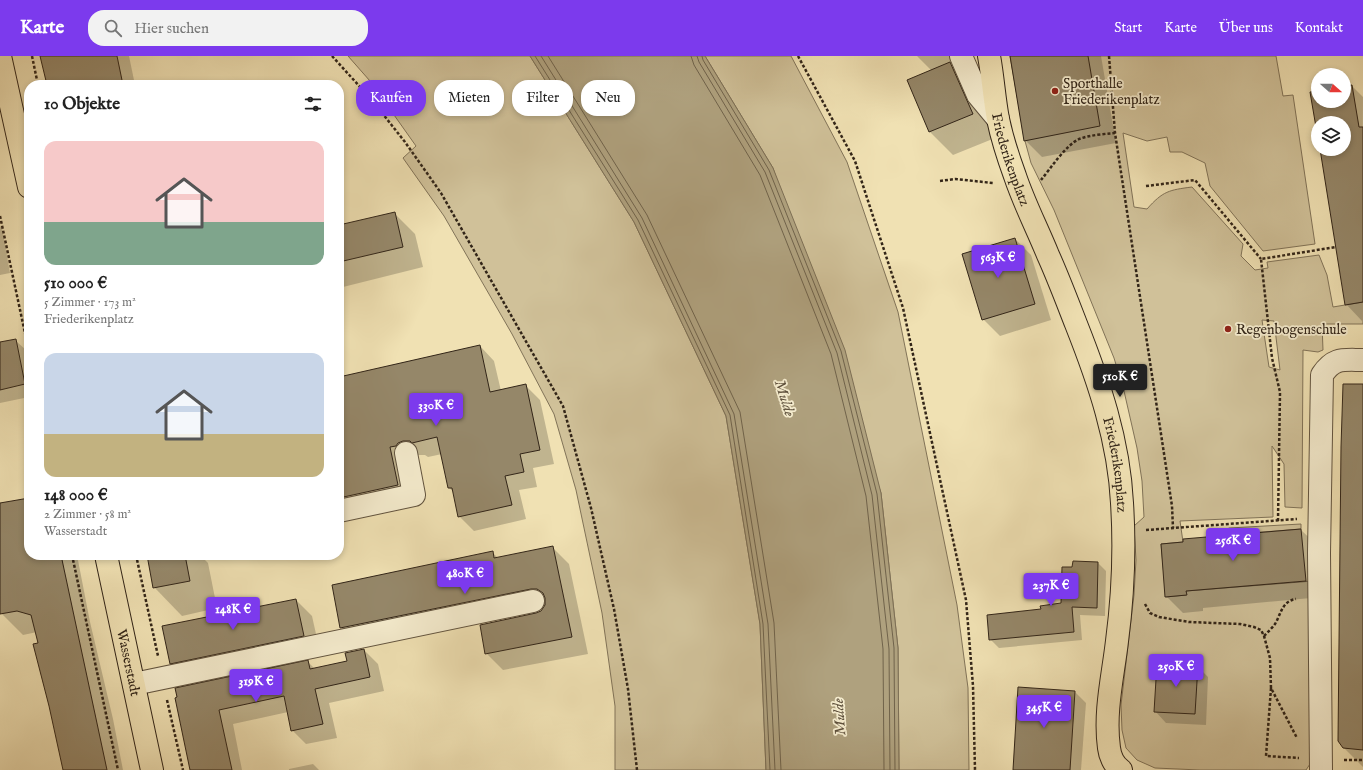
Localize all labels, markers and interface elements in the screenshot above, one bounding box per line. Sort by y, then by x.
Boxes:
search box [88,10,368,46]
text: Karte [20,16,64,40]
icon: search [102,17,124,39]
text: Hier suchen [134,19,209,38]
text: Start [1114,19,1142,37]
text: Karte [1164,19,1197,37]
text: Über uns [1219,19,1273,37]
text: Kontakt [1295,19,1343,37]
north arrow [1311,68,1351,108]
map controls [1311,68,1351,156]
place label: Sporthalle Friederikenplatz [1063,75,1160,109]
chip: Kaufen [356,80,426,116]
chip: Mieten [434,80,504,116]
chip: Filter [512,80,573,116]
chip: Neu [581,80,635,116]
marker: Sporthalle Friederikenplatz [1050,86,1060,96]
icon: filters [302,93,324,115]
text: 10 Objekte [44,94,120,115]
street label: Friederikenplatz [987,112,1034,210]
button: layers [1311,116,1351,156]
icon: home [148,167,220,239]
pin: 563K € [965,245,1031,279]
text: 563K € [981,249,1015,266]
text: 510 000 € [44,273,107,294]
text: 5 Zimmer · 173 m² [44,294,136,311]
text: Friederikenplatz [44,311,134,328]
place label: Regenbogenschule [1236,321,1347,339]
marker: Regenbogenschule [1223,324,1233,334]
pin: 510K € [1087,364,1153,398]
text: 510K € [1102,368,1138,385]
water label: Mulde [770,377,799,419]
icon: home [148,379,220,451]
pin: 330K € [403,393,469,427]
text: 330K € [418,397,454,414]
street label: Friederikenplatz [1098,415,1131,514]
text: 148 000 € [44,485,108,506]
text: 2 Zimmer · 58 m² [44,506,131,523]
text: Wasserstadt [44,523,107,540]
pin: 256K € [1200,528,1266,562]
text: 256K € [1215,532,1251,549]
pin: 480K € [432,561,498,595]
text: 480K € [446,565,484,582]
pin: 237K € [1018,573,1084,607]
text: 237K € [1033,577,1069,594]
pin: 148K € [200,597,266,631]
text: 148K € [215,601,251,618]
street label: Wasserstadt [112,628,144,698]
pin: 250K € [1143,654,1209,688]
text: 250K € [1158,658,1194,675]
pin: 319K € [223,669,289,703]
text: 319K € [238,673,274,690]
pin: 345K € [1011,695,1077,729]
water label: Mulde [829,698,850,736]
text: 345K € [1026,699,1062,716]

